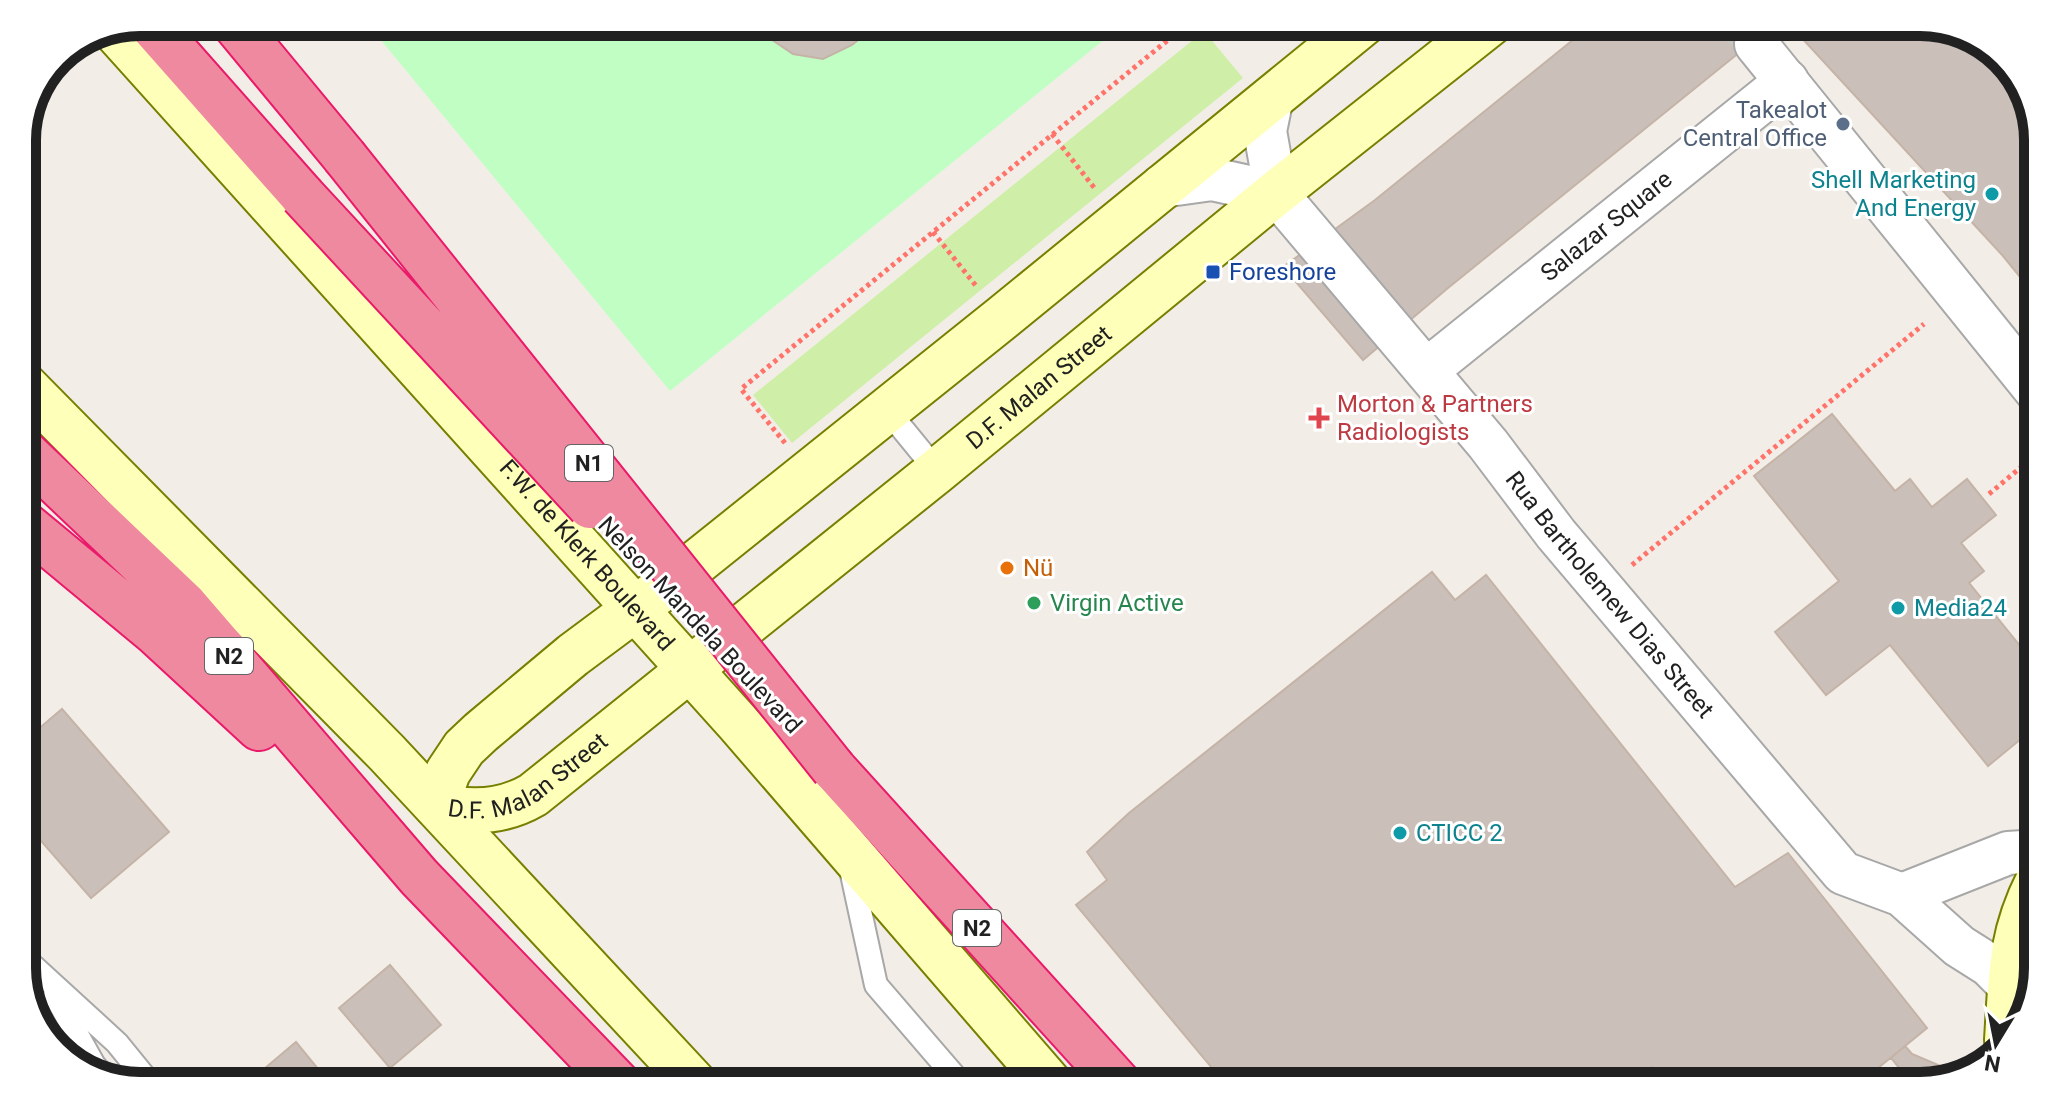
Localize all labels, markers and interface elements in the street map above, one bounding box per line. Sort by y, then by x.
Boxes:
place label: Takealot Central Office [1683,96,1827,152]
marker: Takealot Central Office [1834,115,1852,133]
street label: Salazar Square [1535,165,1678,287]
place label: Shell Marketing And Energy [1811,166,1977,222]
marker: Shell Marketing And Energy [1983,185,2001,203]
place label: Foreshore [1229,258,1336,286]
marker: Foreshore [1204,263,1222,281]
street label: D.F. Malan Street [961,320,1117,455]
place label: Morton & Partners Radiologists [1337,390,1533,446]
marker: Morton & Partners Radiologists [1308,407,1330,429]
road number: N1 [565,445,613,481]
street label: F.W. de Klerk Boulevard [494,454,680,657]
street label: Rua Bartholemew Dias Street [1500,466,1720,724]
street label: Nelson Mandela Boulevard [592,511,808,739]
place label: Nü [1023,554,1053,582]
marker: Nü [998,559,1016,577]
place label: Virgin Active [1050,589,1184,617]
marker: Virgin Active [1025,594,1043,612]
place label: Media24 [1914,594,2007,622]
marker: Media24 [1889,599,1907,617]
road number: N2 [205,638,253,674]
street label: D.F. Malan Street [446,727,613,825]
place label: CTICC 2 [1416,819,1503,847]
marker: CTICC 2 [1391,824,1409,842]
road number: N2 [953,910,1001,946]
north arrow [1956,1004,2036,1084]
text: N [1983,1050,2002,1077]

